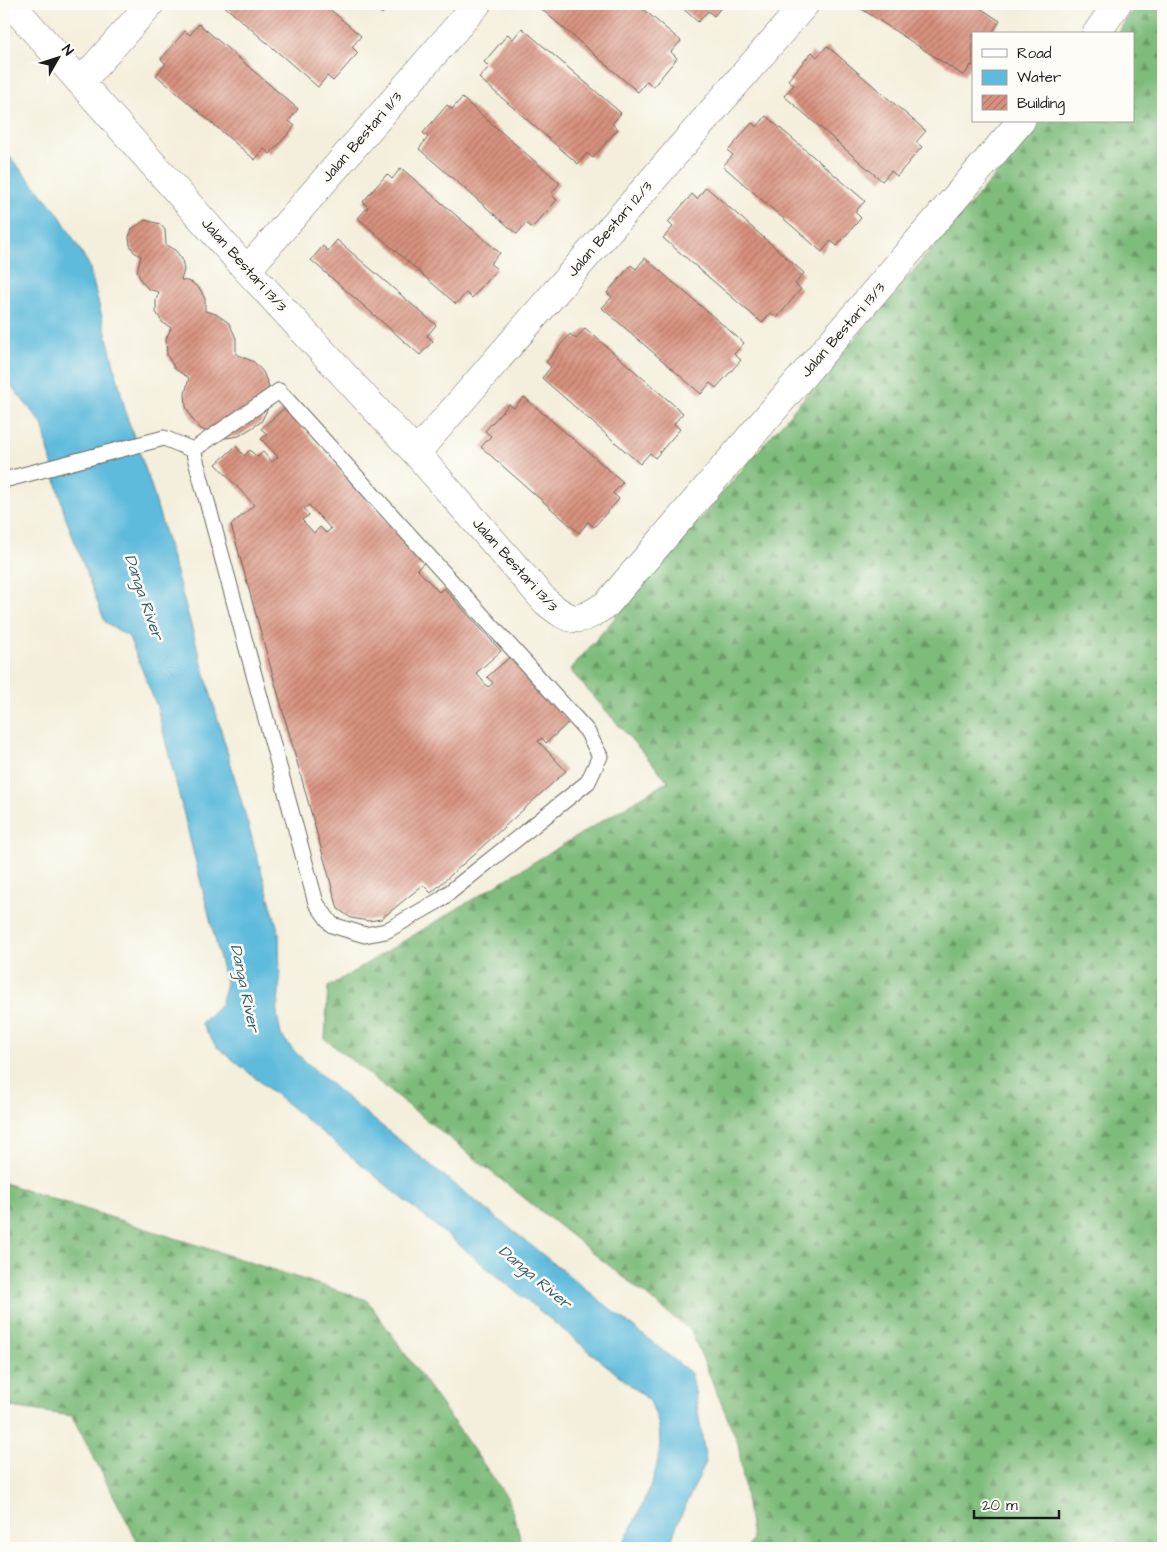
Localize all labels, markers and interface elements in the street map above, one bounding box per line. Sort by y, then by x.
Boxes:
north arrow [32,32,82,82]
legend [972,32,1134,122]
text: N [57,41,78,60]
text: Road [1017,43,1052,64]
text: Water [1017,67,1061,88]
street label: Jalan Bestari 11/3 [317,87,408,187]
text: Building [1017,93,1065,115]
street label: Jalan Bestari 12/3 [563,176,658,281]
street label: Jalan Bestari 13/3 [196,214,292,317]
street label: Jalan Bestari 13/3 [796,278,890,382]
street label: Jalan Bestari 13/3 [467,514,563,617]
water label: Danga River [118,551,170,645]
water label: Danga River [224,942,265,1036]
water label: Danga River [493,1240,578,1316]
scale bar [974,1487,1060,1519]
text: 20 m [982,1495,1018,1516]

